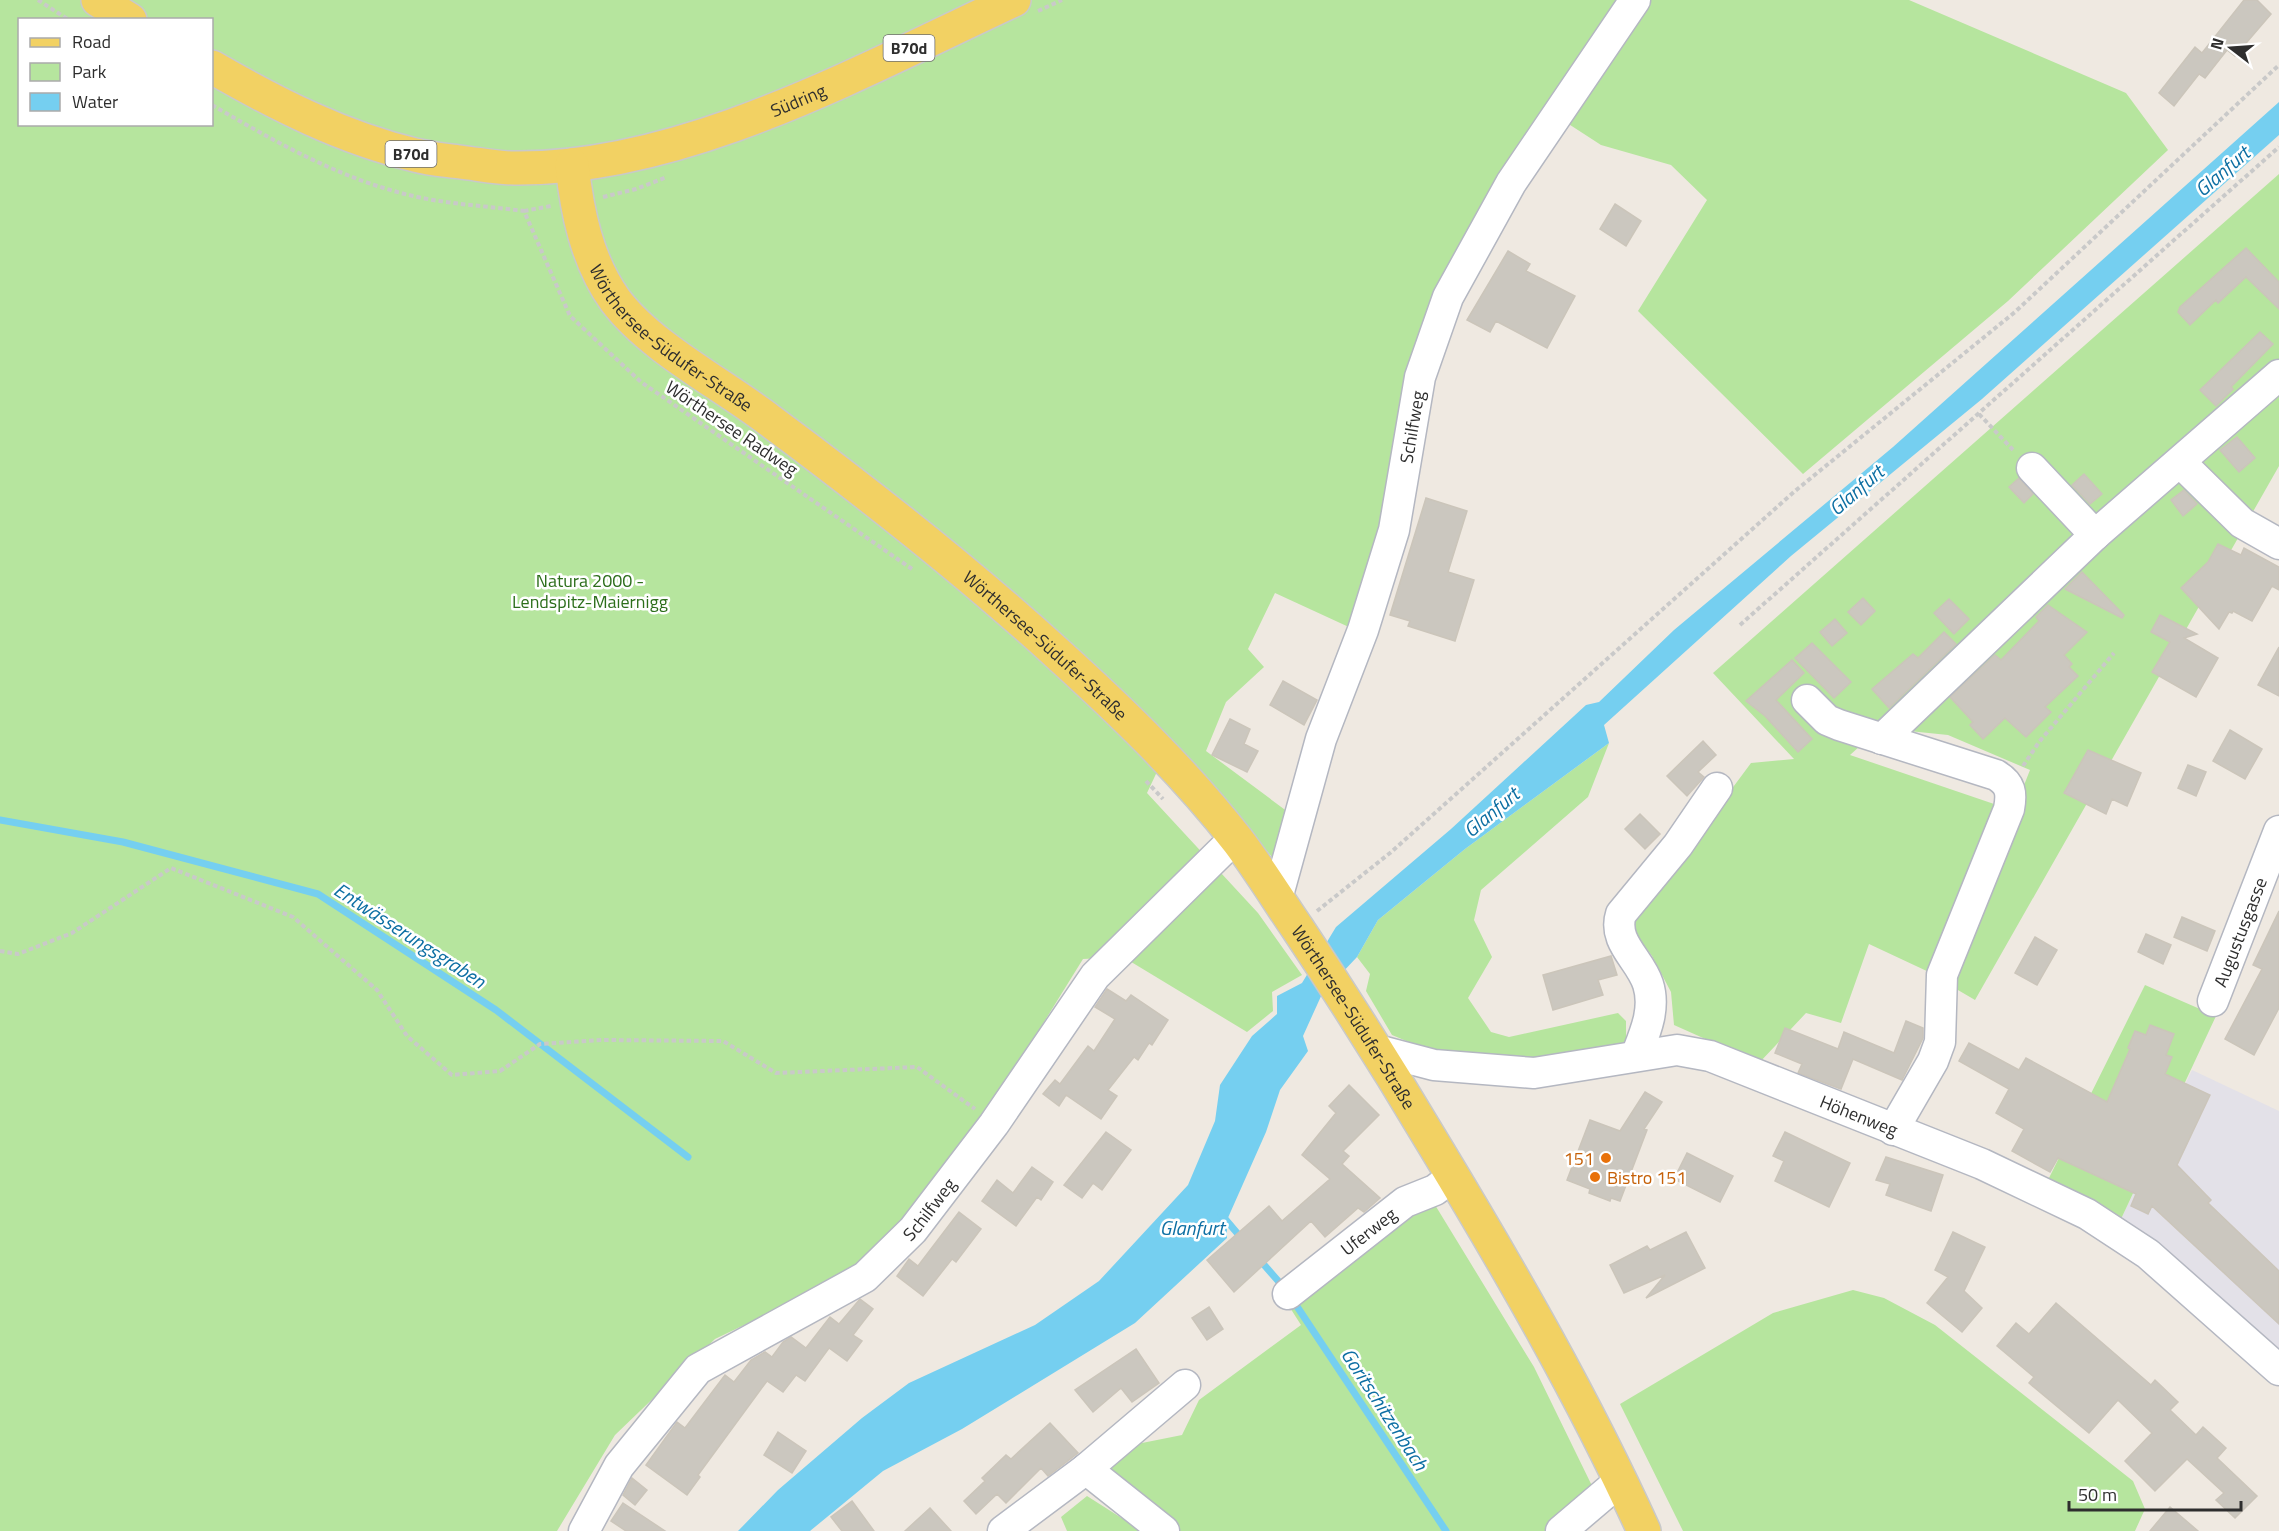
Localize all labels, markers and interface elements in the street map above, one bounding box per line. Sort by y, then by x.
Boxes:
legend [18,18,213,126]
north arrow [2201,18,2261,78]
text: Road [72,28,111,55]
road number: B70d [884,35,934,61]
text: N [2204,35,2230,52]
text: Park [72,58,107,85]
street label: Südring [766,76,830,124]
text: Water [72,88,118,115]
water label: Glanfurt [2187,136,2259,204]
road number: B70d [386,141,436,167]
street label: Wörthersee-Südufer-Straße [583,259,758,418]
street label: Wörthersee Radweg [660,374,804,482]
street label: Schilfweg [1392,388,1431,465]
water label: Glanfurt [1821,455,1893,523]
street label: Wörthersee-Südufer-Straße [957,564,1134,726]
park label: Natura 2000 - Lendspitz-Maiernigg [512,567,668,615]
water label: Glanfurt [1456,778,1528,845]
street label: Augustusgasse [2206,873,2273,991]
water label: Entwässerungsgraben [328,874,493,996]
street label: Wörthersee-Südufer-Straße [1285,920,1423,1114]
street label: Höhenweg [1816,1088,1902,1143]
place label: 151 [1564,1145,1594,1172]
marker: 151 [1599,1151,1613,1165]
place label: Bistro 151 [1607,1164,1686,1191]
marker: Bistro 151 [1588,1170,1602,1184]
street label: Schilfweg [896,1172,962,1247]
street label: Uferweg [1334,1200,1402,1262]
water label: Glanfurt [1160,1212,1227,1243]
water label: Goritschitzenbach [1334,1342,1437,1477]
scale bar [2069,1474,2242,1512]
text: 50 m [2078,1481,2117,1508]

